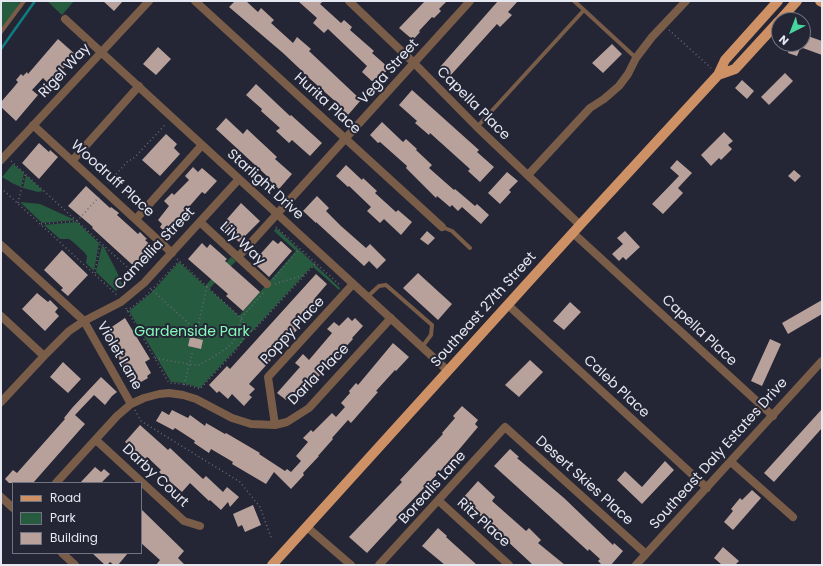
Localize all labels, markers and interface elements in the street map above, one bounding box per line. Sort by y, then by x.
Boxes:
north arrow [771,12,811,52]
text: N [775,31,792,49]
street label: Vega Street [355,36,423,108]
street label: Rigel Way [36,40,94,102]
street label: Capella Place [433,64,513,144]
street label: Hurita Place [290,70,364,138]
street label: Woodruff Place [67,137,157,221]
street label: Starlight Drive [223,146,307,224]
street label: Camellia Street [111,204,199,294]
street label: Lily Way [216,219,268,269]
street label: Southeast 27th Street [428,249,540,371]
street label: Capella Place [658,292,740,370]
street label: Poppy Place [258,294,328,368]
street label: Violet Lane [93,319,145,393]
park label: Gardenside Park [134,324,250,340]
street label: Darla Place [285,341,353,409]
street label: Caleb Place [580,352,652,422]
street label: Southeast Daly Estates Drive [647,375,791,533]
street label: Desert Skies Place [532,433,636,529]
street label: Darby Court [118,441,192,511]
street label: Borealis Lane [396,448,470,528]
legend [12,482,142,554]
text: Road [50,489,81,506]
street label: Ritz Place [453,495,513,551]
text: Park [50,509,76,526]
text: Building [50,529,98,546]

